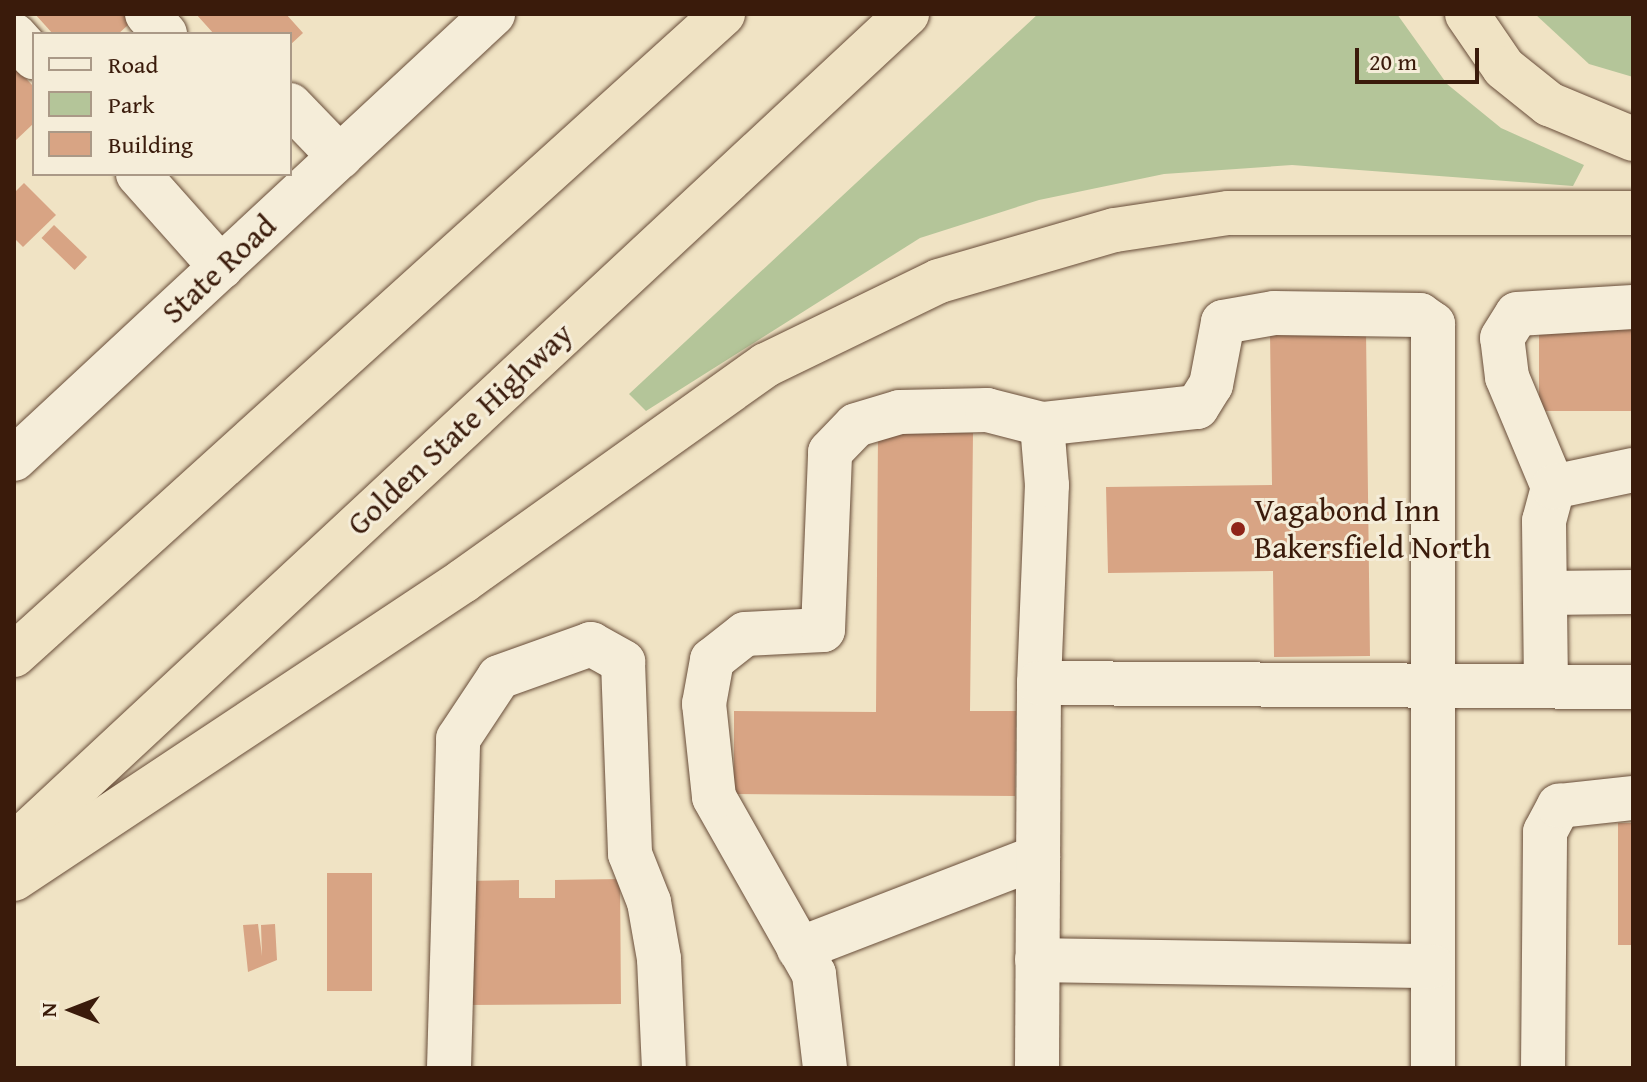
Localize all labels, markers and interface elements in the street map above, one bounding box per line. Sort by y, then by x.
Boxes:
legend [32,32,292,176]
scale bar [1359,32,1483,82]
text: 20 m [1369,44,1417,79]
text: Road [108,47,158,82]
text: Park [108,87,154,122]
text: Building [108,127,193,162]
street label: State Road [154,206,284,332]
street label: Golden State Highway [339,315,581,543]
place label: Vagabond Inn Bakersfield North [1254,492,1491,567]
marker: Vagabond Inn Bakersfield North [1229,520,1247,538]
north arrow [32,970,112,1050]
text: N [32,1003,64,1017]

